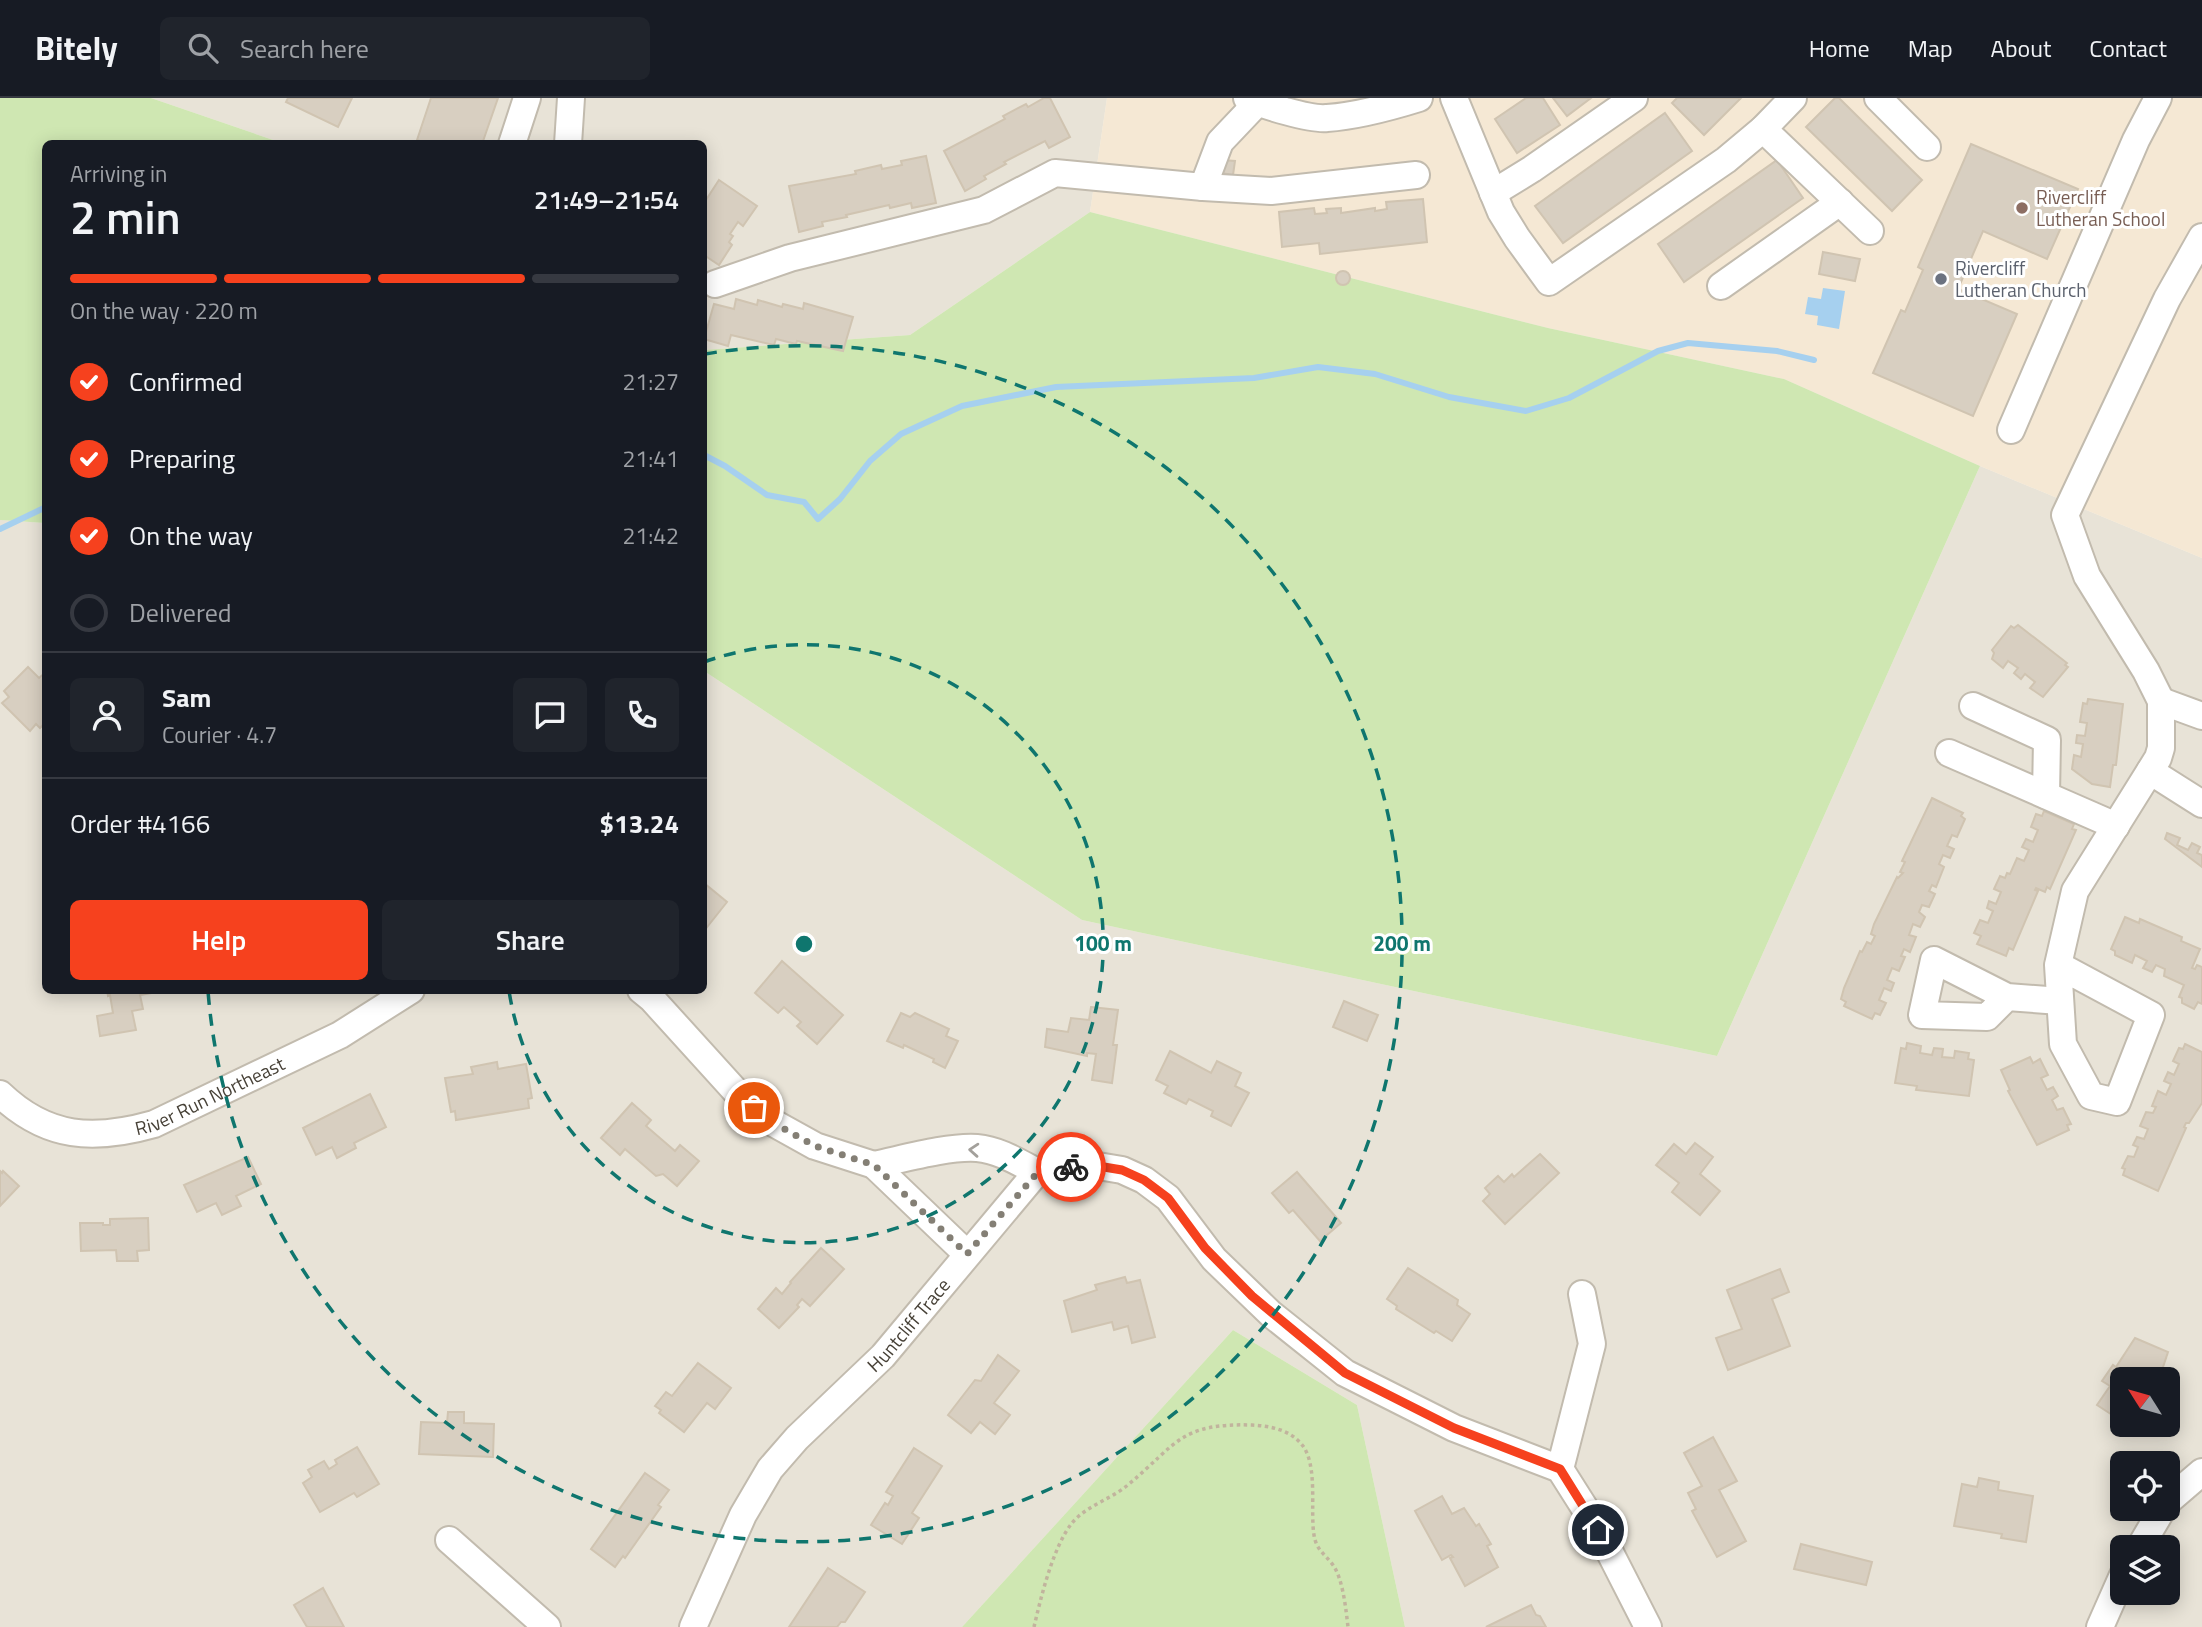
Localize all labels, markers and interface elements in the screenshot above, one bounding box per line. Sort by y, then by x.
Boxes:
search box [160,17,650,80]
text: Bitely [35,23,118,73]
icon: search [184,29,222,67]
text: Search here [240,29,369,68]
text: Home [1809,30,1870,66]
text: Map [1908,30,1953,66]
text: About [1991,30,2051,66]
text: Contact [2089,30,2167,66]
text: Arriving in [70,156,167,191]
text: 21:49–21:54 [534,180,679,219]
text: 2 min [70,182,181,252]
place label: Rivercliff Lutheran School [2036,182,2165,233]
marker: Rivercliff Lutheran School [2014,200,2030,216]
place label: Rivercliff Lutheran Church [1955,253,2087,304]
marker: Rivercliff Lutheran Church [1933,271,1949,287]
text: On the way · 220 m [70,293,258,328]
text: Confirmed [129,362,243,401]
icon: check [70,363,108,401]
text: 21:27 [622,364,679,399]
text: Preparing [129,439,235,478]
icon: check [70,440,108,478]
text: 21:41 [622,441,679,476]
text: On the way [129,516,253,555]
icon: check [70,517,108,555]
text: 21:42 [622,518,679,553]
text: Delivered [129,593,232,632]
button: person [70,678,144,752]
text: Sam [162,678,211,717]
button: chat [513,678,587,752]
button: phone [605,678,679,752]
text: Courier · 4.7 [162,717,277,752]
text: Order #4166 [70,804,210,843]
text: $13.24 [600,804,679,843]
button: Help [70,900,368,980]
button: Share [382,900,679,980]
text: 100 m [1074,927,1132,959]
text: 200 m [1373,927,1431,959]
centre of rings [792,932,816,956]
street label: River Run Northeast [132,1048,290,1142]
pin [724,1078,784,1138]
icon: bag [735,1089,773,1127]
courier [1036,1132,1106,1202]
one-way arrow [968,1143,979,1158]
icon: bike [1052,1148,1090,1186]
street label: Huntcliff Trace [860,1271,957,1378]
north arrow [2110,1367,2180,1437]
map controls [2110,1367,2180,1605]
button: locate [2110,1451,2180,1521]
pin [1568,1500,1628,1560]
icon: home [1579,1511,1617,1549]
button: layers [2110,1535,2180,1605]

